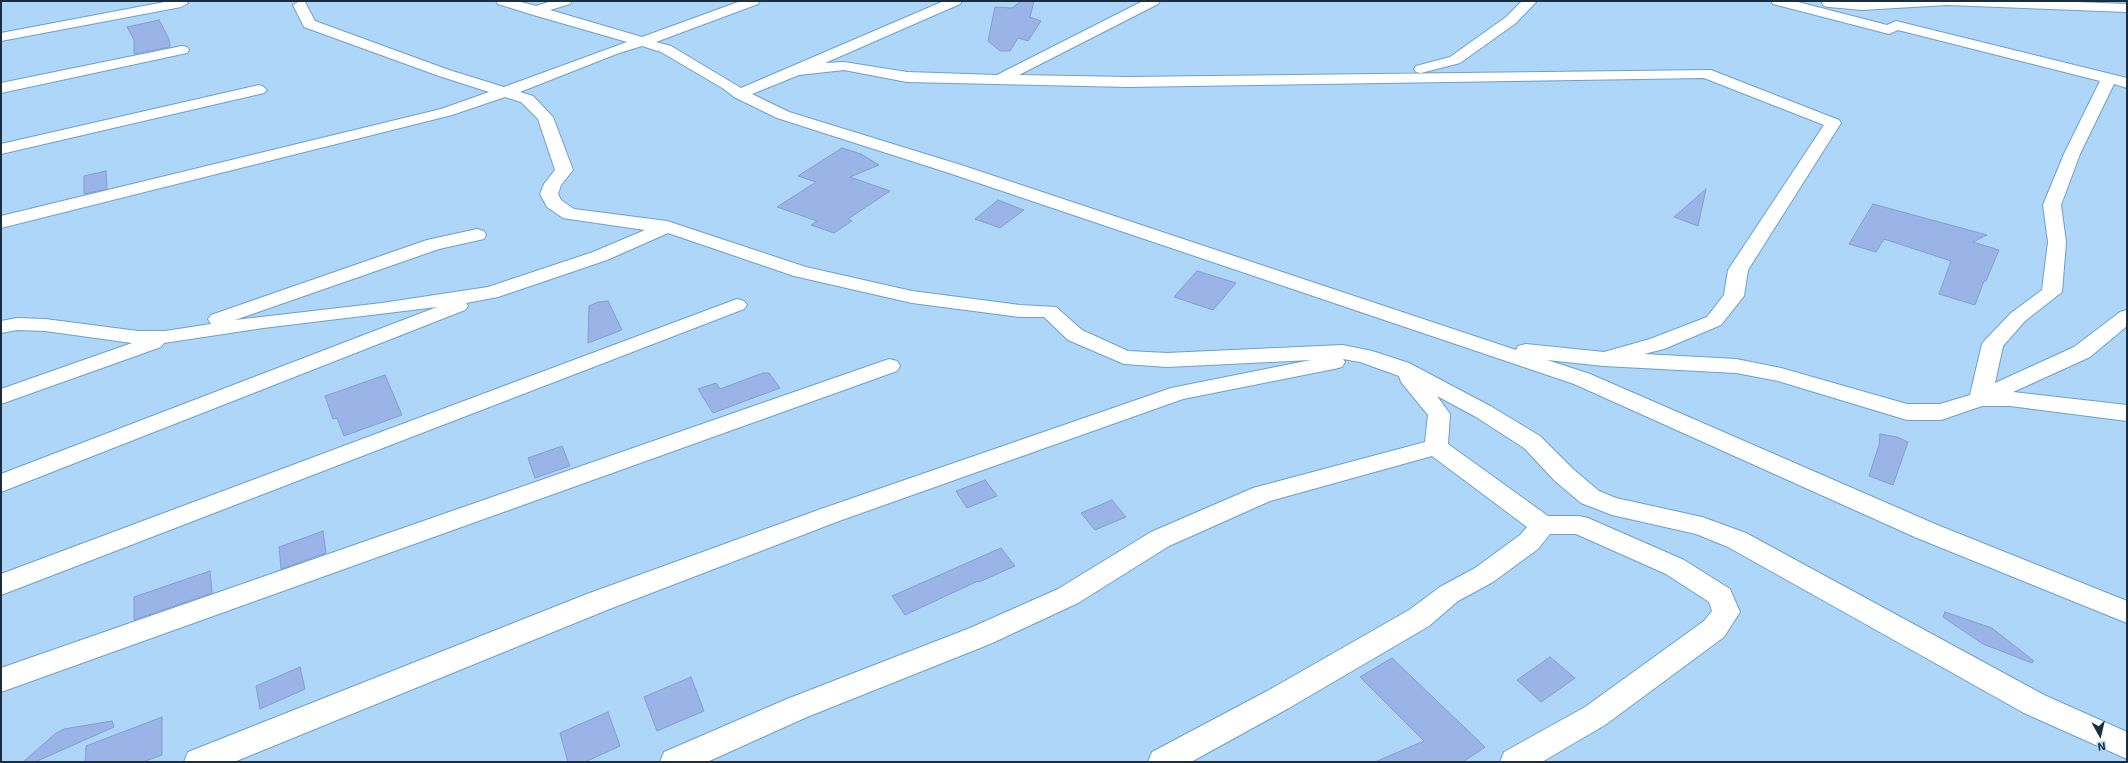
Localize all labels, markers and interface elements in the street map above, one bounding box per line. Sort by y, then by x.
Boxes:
north arrow [2080,715,2120,755]
text: N [2097,740,2107,754]

